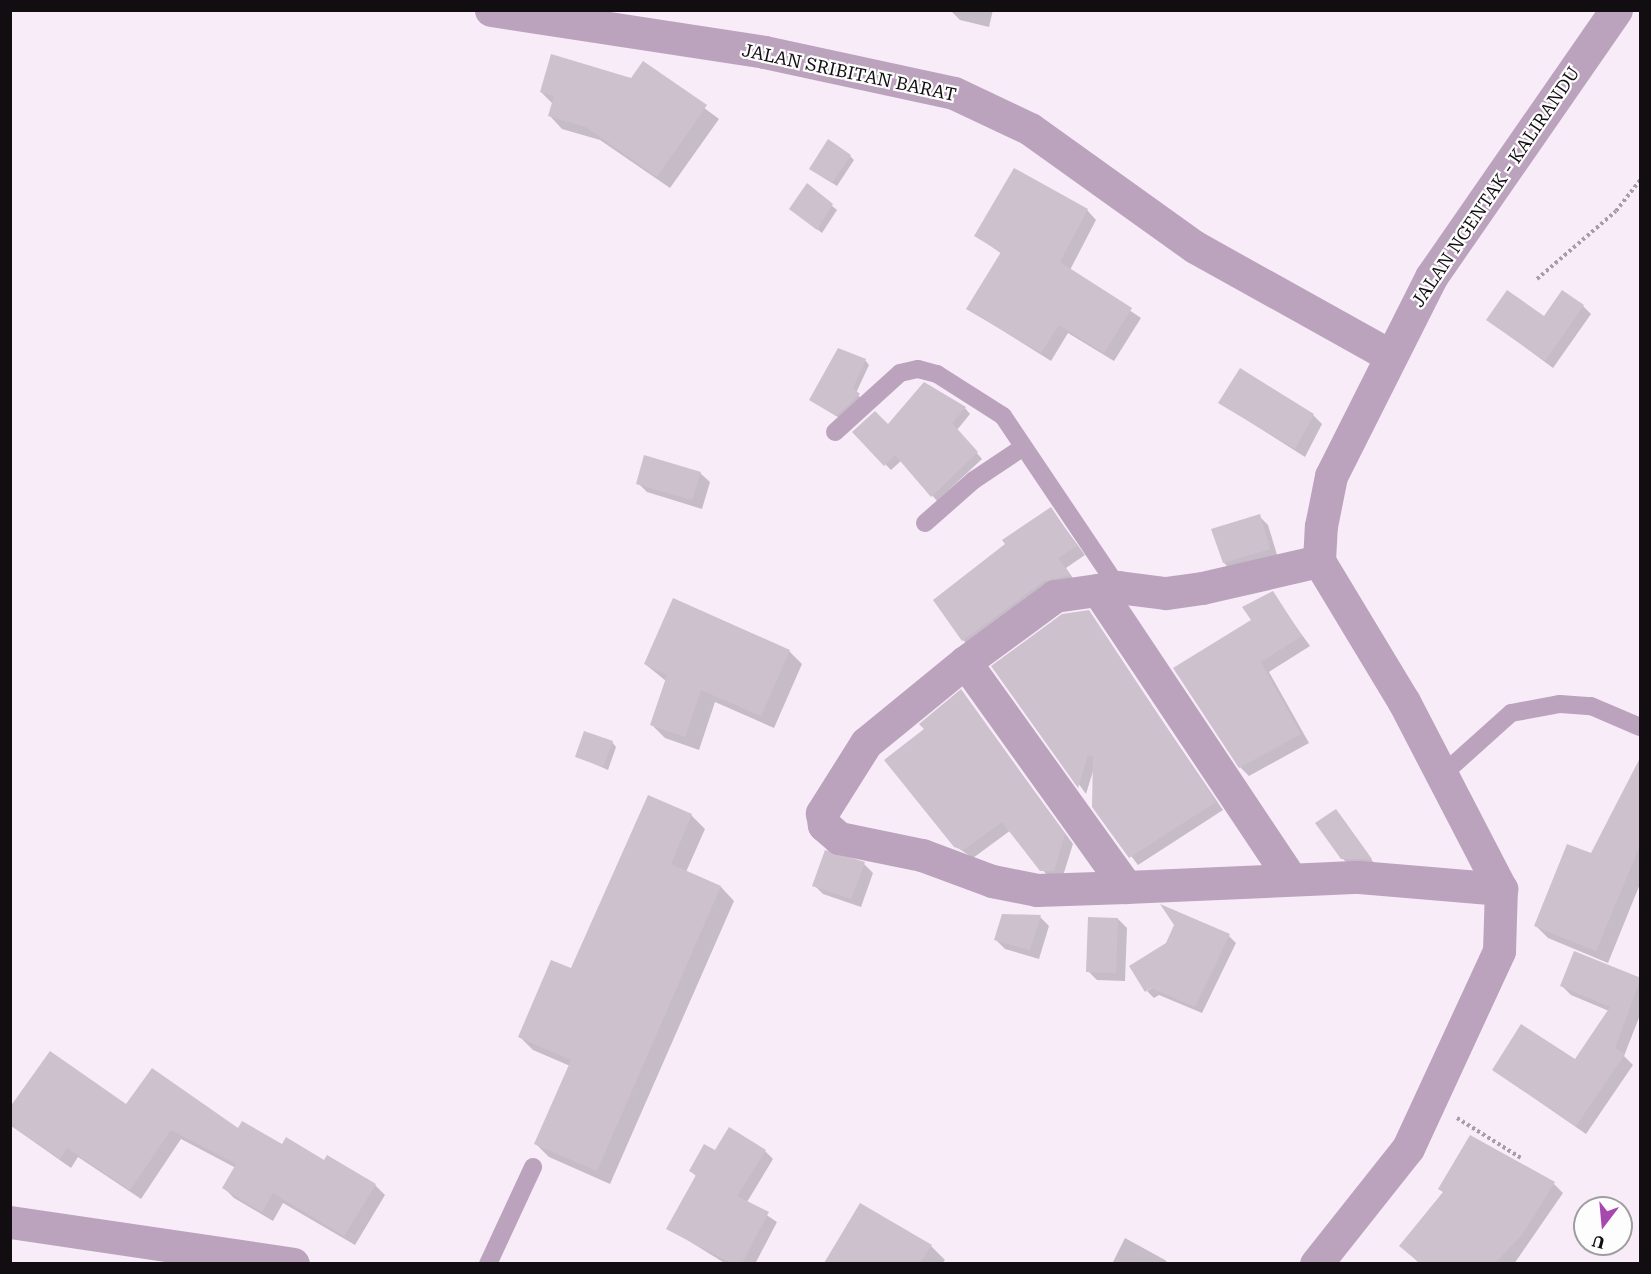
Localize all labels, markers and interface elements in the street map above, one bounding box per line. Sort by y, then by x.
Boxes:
street label: JALAN SRIBITAN BARAT [740,40,958,106]
street label: JALAN NGENTAK - KALIRANDU [1407,63,1585,311]
north arrow [1573,1196,1633,1256]
text: U [1590,1231,1607,1253]

